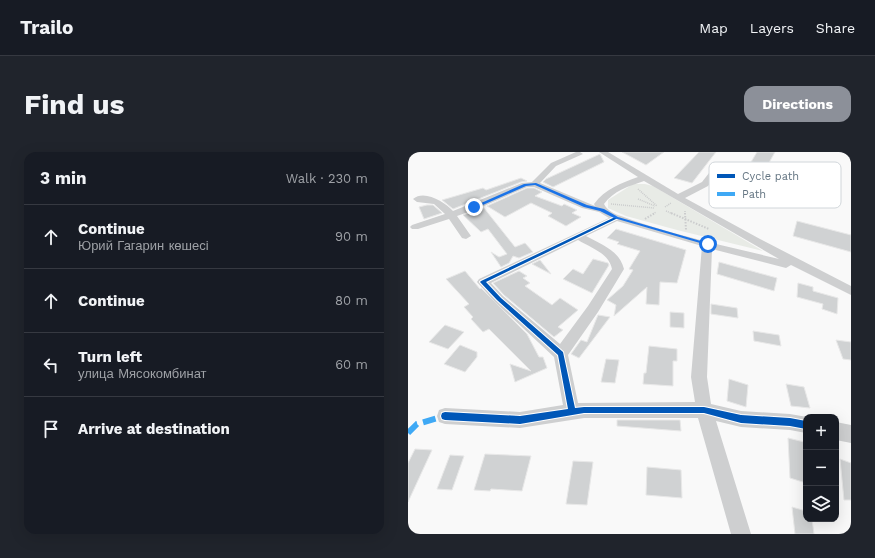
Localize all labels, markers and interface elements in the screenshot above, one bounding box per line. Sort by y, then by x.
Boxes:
text: Trailo [20,16,73,39]
text: Map [699,20,728,36]
text: Layers [750,20,794,36]
text: Share [816,20,855,36]
button: Directions [744,86,851,122]
text: Find us [24,88,124,121]
legend [709,162,841,208]
text: 3 min [40,168,86,188]
text: Cycle path [742,170,799,183]
text: Walk · 230 m [286,171,368,186]
text: Path [742,188,766,201]
route end [465,198,483,216]
text: Continue [78,220,145,238]
icon: ahead [40,226,62,248]
text: 90 m [335,229,368,244]
route start [699,235,717,253]
text: Юрий Гагарин көшесі [78,238,209,253]
icon: ahead [40,290,62,312]
text: Continue [78,292,145,310]
text: 80 m [335,293,368,308]
text: Turn left [78,348,142,366]
icon: left [40,354,62,376]
text: 60 m [335,357,368,372]
text: улица Мясокомбинат [78,366,207,381]
map controls [803,414,839,522]
button: + [803,414,839,450]
icon: arrive [40,418,62,440]
text: Arrive at destination [78,420,230,438]
button: − [803,450,839,486]
button: layers [803,486,839,522]

